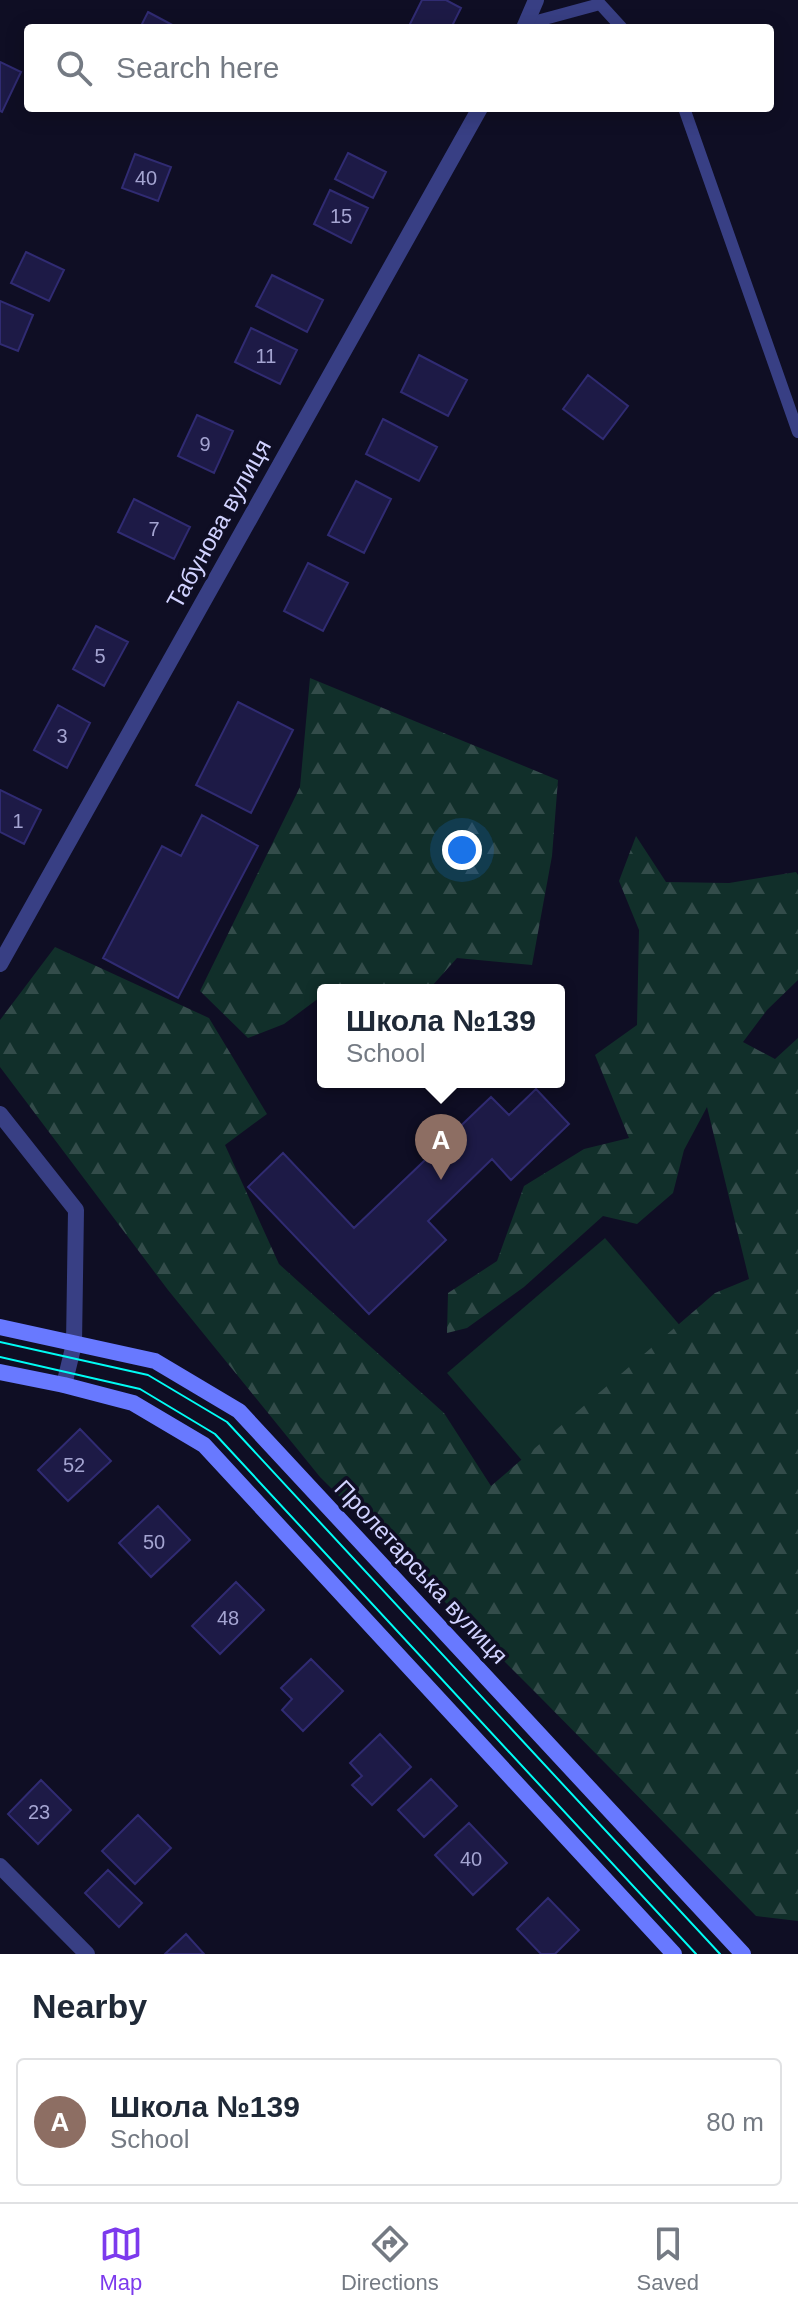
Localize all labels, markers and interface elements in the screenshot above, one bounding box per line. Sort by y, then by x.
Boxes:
search box [24,24,774,112]
icon: search [52,46,96,90]
text: Search here [116,51,279,84]
house number: 40 [135,167,157,189]
house number: 15 [330,205,352,227]
house number: 11 [256,345,276,367]
house number: 9 [199,433,211,455]
street label: Табунова вулиця [161,435,276,613]
house number: 7 [148,518,160,540]
house number: 5 [94,645,106,667]
house number: 3 [56,725,68,747]
house number: 1 [12,810,24,832]
your location [442,830,482,870]
popup [317,984,565,1088]
text: Школа №139 [346,1004,536,1037]
text: School [346,1038,426,1068]
pin: A [415,1114,467,1180]
house number: 52 [63,1454,85,1476]
street label: Пролетарська вулиця [329,1474,513,1669]
house number: 50 [143,1531,165,1553]
house number: 48 [217,1607,239,1629]
house number: 23 [28,1801,50,1823]
house number: 40 [460,1848,482,1870]
text: Nearby [32,1987,147,2025]
text: Школа №139 [110,2090,300,2123]
text: A [51,2107,69,2137]
text: 80 m [706,2107,764,2137]
text: School [110,2124,190,2154]
tab: Map [99,2222,143,2296]
tab: Directions [341,2222,439,2296]
tab: Saved [637,2222,699,2296]

